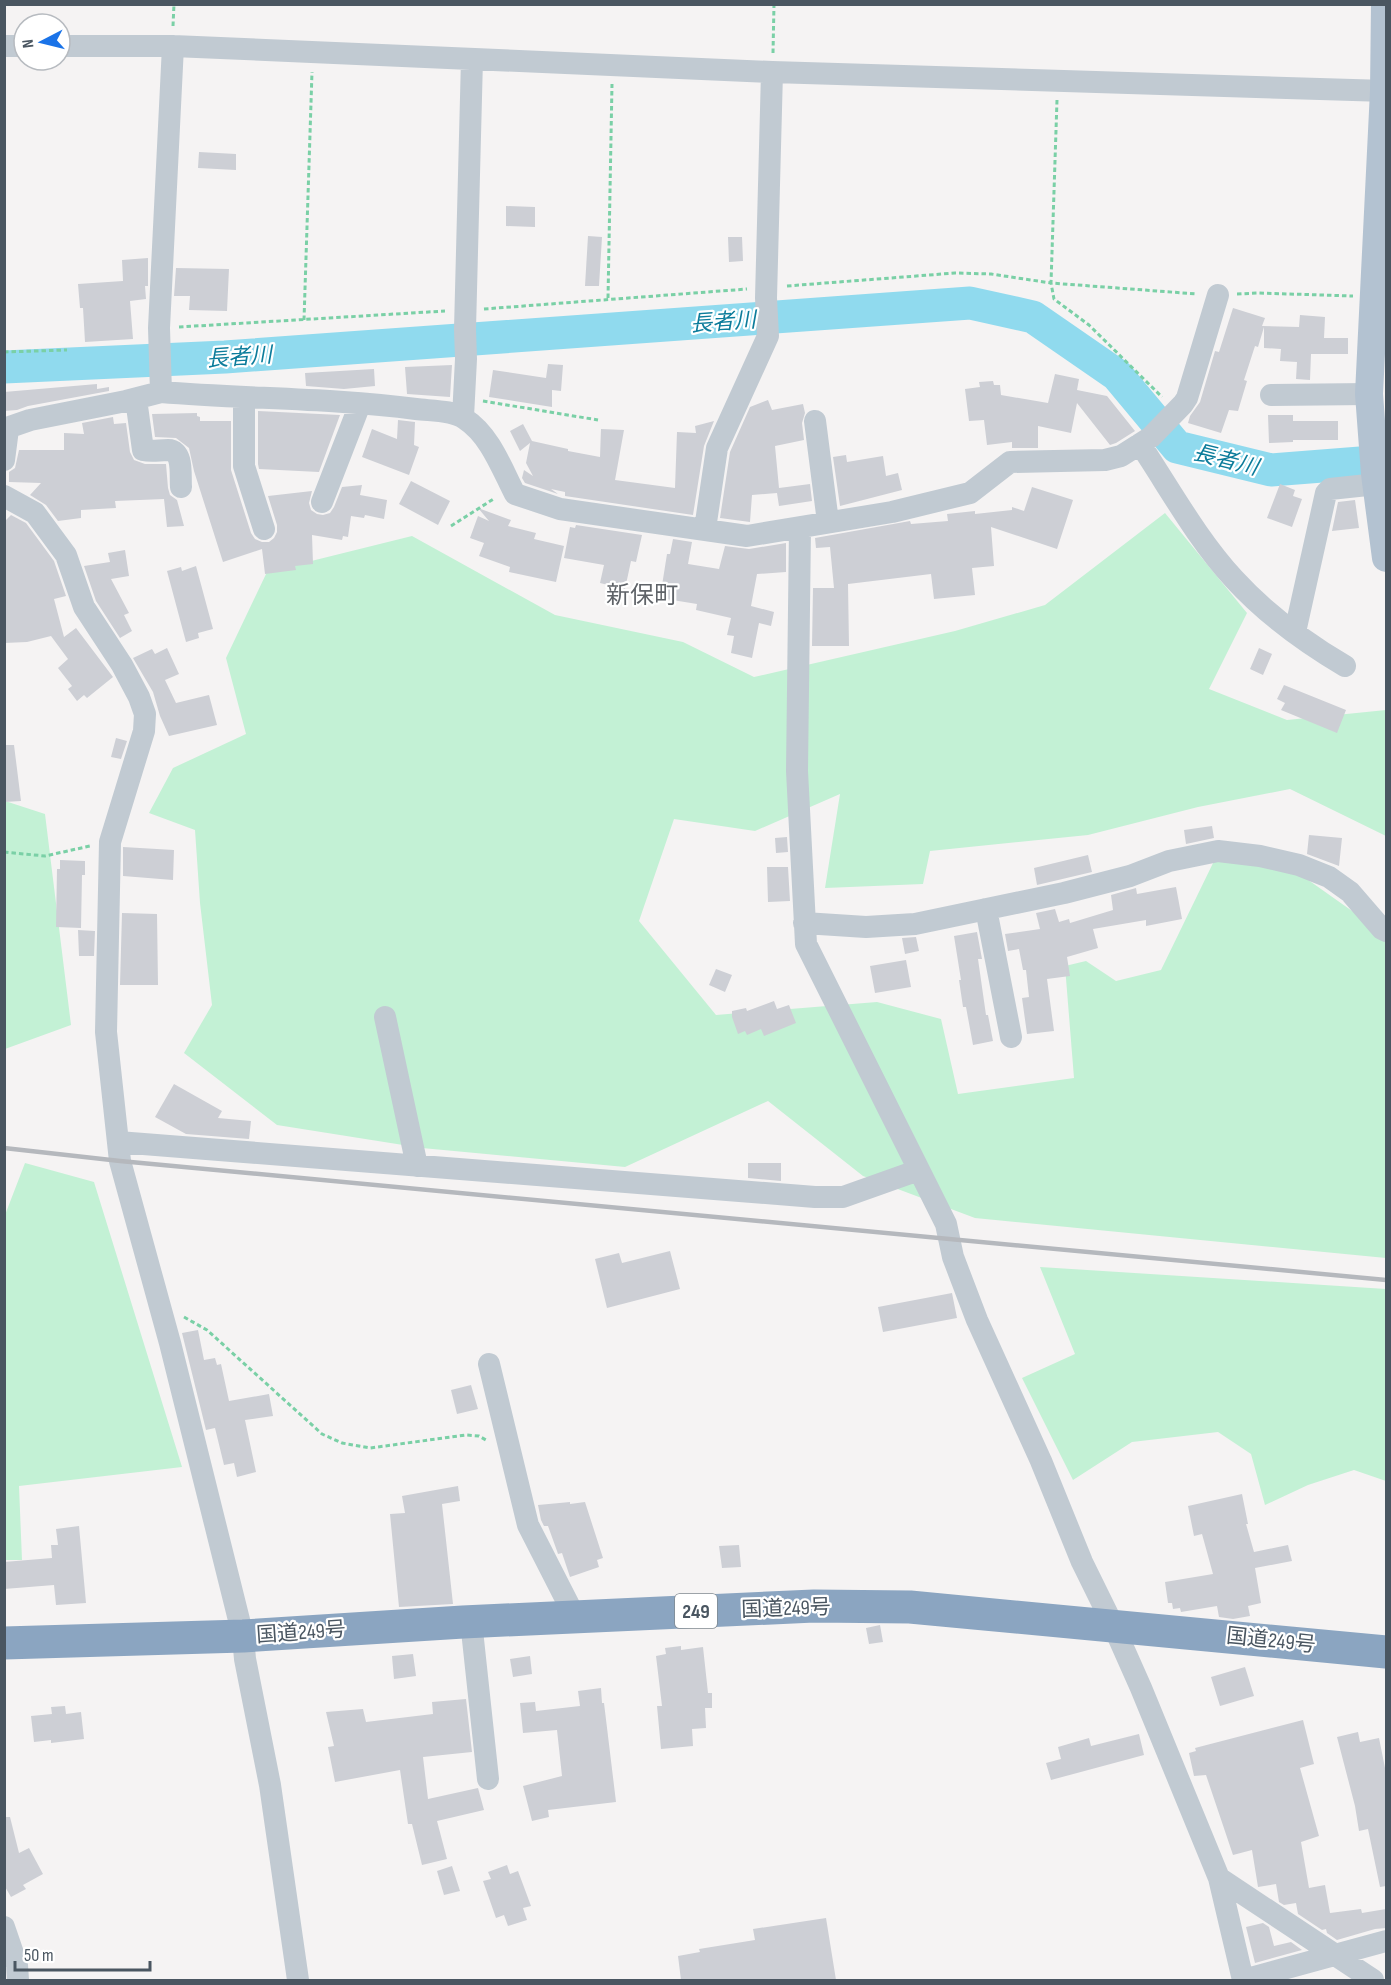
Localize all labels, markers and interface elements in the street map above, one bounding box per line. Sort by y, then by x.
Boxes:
north arrow [12,12,72,72]
text: N [19,38,39,49]
water label: 長者川 [689,307,759,338]
water label: 長者川 [205,342,275,373]
water label: 長者川 [1190,439,1263,482]
district label: 新保町 [606,581,678,610]
road number: 249 [675,1594,717,1628]
street label: 国道249号 [741,1594,831,1623]
street label: 国道249号 [255,1617,347,1648]
street label: 国道249号 [1225,1623,1317,1658]
scale bar [15,1934,150,1972]
text: 50 m [24,1945,54,1966]

